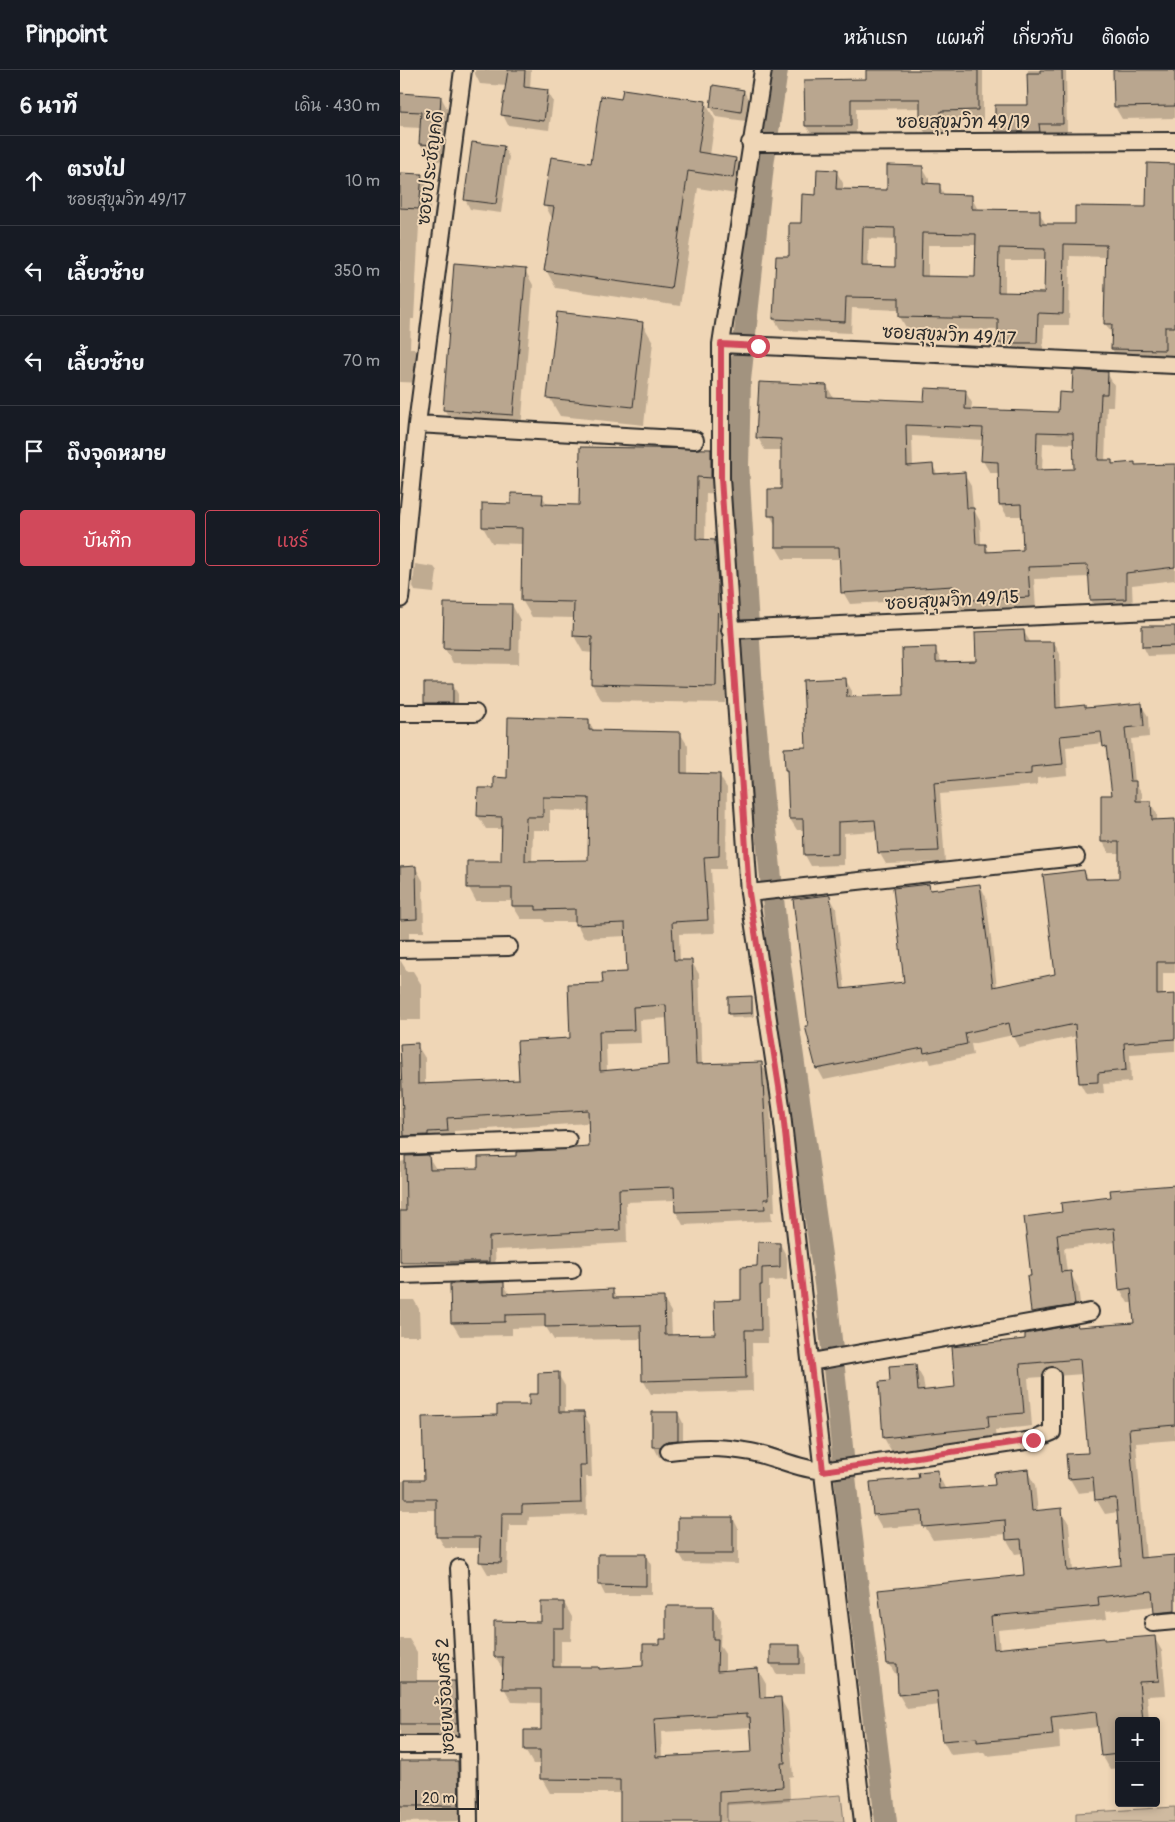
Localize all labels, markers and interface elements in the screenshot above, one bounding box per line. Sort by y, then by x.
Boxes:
text: Pinpoint [25,20,107,49]
text: หน้าแรก [844,27,908,50]
text: แผนที่ [936,27,984,50]
text: เกี่ยวกับ [1012,27,1074,50]
text: ติดต่อ [1102,27,1150,50]
text: 6 นาที [20,93,77,120]
text: เดิน · 430 m [294,96,380,116]
street label: ซอยประชัญคดี [411,109,449,227]
street label: ซอยสุขุมวิท 49/19 [896,111,1030,136]
text: ตรงไป [67,158,125,182]
icon: ahead [20,167,48,195]
text: 10 m [345,171,380,191]
text: ซอยสุขุมวิท 49/17 [67,190,186,210]
icon: left [20,257,48,285]
text: 350 m [334,261,380,281]
text: เลี้ยวซ้าย [67,262,144,286]
street label: ซอยสุขุมวิท 49/17 [881,321,1017,353]
route start [747,335,770,358]
icon: left [20,347,48,375]
text: 70 m [343,351,380,371]
text: เลี้ยวซ้าย [67,352,144,376]
icon: arrive [20,437,48,465]
text: ถึงจุดหมาย [67,442,166,466]
button: บันทึก [20,510,195,566]
button: แชร์ [205,510,380,566]
street label: ซอยสุขุมวิท 49/15 [884,585,1020,617]
route end [1022,1429,1045,1452]
street label: ซอยพร้อมศรี 2 [430,1637,460,1755]
map controls [1115,1717,1160,1807]
button: + [1115,1717,1160,1762]
button: − [1115,1762,1160,1807]
scale bar [415,1787,479,1810]
text: 20 m [422,1790,455,1807]

